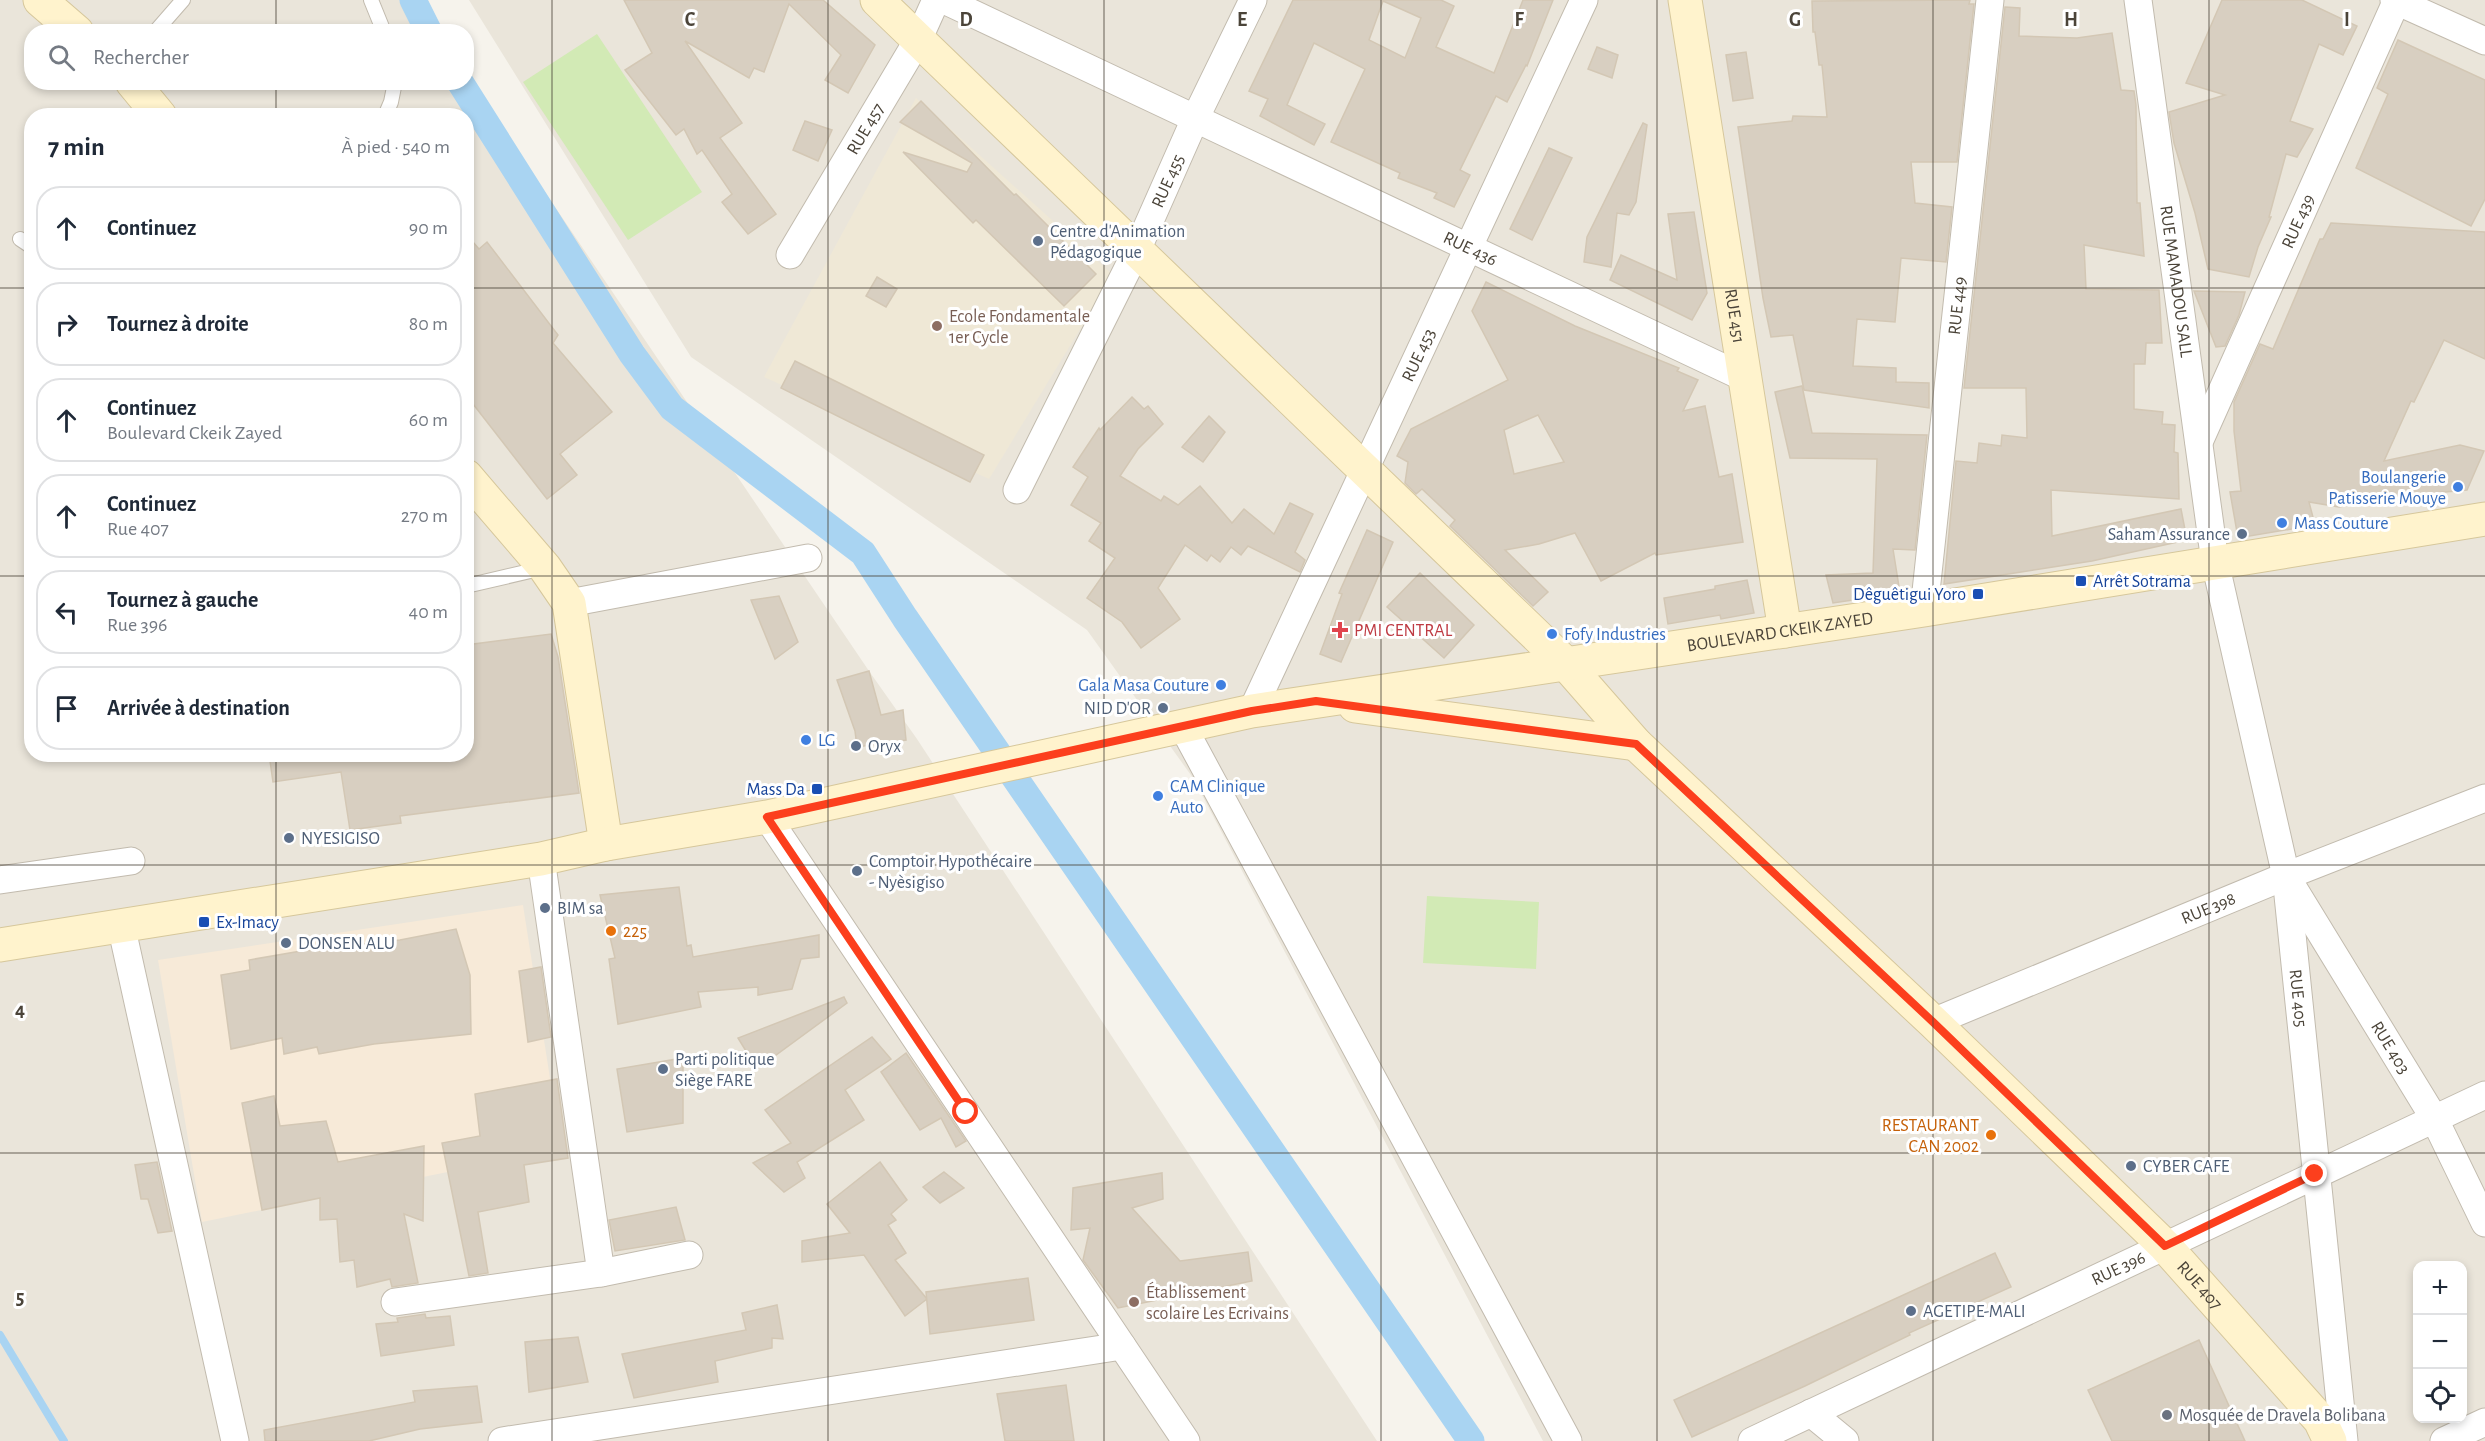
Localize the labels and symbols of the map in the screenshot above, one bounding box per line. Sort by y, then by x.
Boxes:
text: C [685,10,696,30]
text: D [959,10,973,30]
text: E [1237,10,1247,30]
text: F [1514,10,1524,30]
text: G [1789,10,1801,30]
text: H [2064,10,2078,30]
text: I [2344,10,2350,30]
street label: RUE 457 [844,100,888,158]
street label: RUE 455 [1149,152,1188,211]
street label: RUE 439 [2279,192,2319,251]
street label: RUE MAMADOU SALL [2156,204,2195,359]
place label: Centre d'Animation Pédagogique [1050,223,1185,262]
street label: RUE 436 [1440,229,1500,270]
marker: Centre d'Animation Pédagogique [1031,234,1045,248]
street label: RUE 449 [1946,276,1970,336]
street label: RUE 451 [1721,288,1747,345]
place label: Ecole Fondamentale 1er Cycle [949,308,1090,347]
marker: Ecole Fondamentale 1er Cycle [930,319,944,333]
street label: RUE 453 [1399,326,1439,385]
place label: Boulangerie Patisserie Mouye [2328,469,2446,508]
marker: Boulangerie Patisserie Mouye [2451,480,2465,494]
place label: Mass Couture [2294,515,2388,533]
marker: Mass Couture [2275,516,2289,530]
place label: Saham Assurance [2108,526,2230,544]
marker: Saham Assurance [2235,527,2249,541]
place label: Arrêt Sotrama [2093,573,2191,591]
marker: Arrêt Sotrama [2074,574,2088,588]
place label: Dêguêtigui Yoro [1853,586,1966,604]
marker: Dêguêtigui Yoro [1971,587,1985,601]
street label: BOULEVARD CKEIK ZAYED [1686,610,1874,656]
marker: PMI CENTRAL [1331,621,1349,639]
place label: PMI CENTRAL [1354,622,1453,640]
place label: Fofy Industries [1564,626,1666,644]
marker: Fofy Industries [1545,627,1559,641]
place label: Gala Masa Couture [1078,677,1209,695]
marker: Gala Masa Couture [1214,678,1228,692]
place label: NID D'OR [1084,700,1151,718]
marker: NID D'OR [1156,701,1170,715]
place label: LG [818,732,836,750]
marker: LG [799,733,813,747]
place label: Oryx [868,738,901,756]
marker: Oryx [849,739,863,753]
place label: CAM Clinique Auto [1170,778,1265,817]
place label: Mass Da [746,781,805,799]
marker: Mass Da [810,782,824,796]
marker: CAM Clinique Auto [1151,789,1165,803]
place label: NYESIGISO [301,830,380,848]
marker: NYESIGISO [282,831,296,845]
place label: Comptoir Hypothécaire - Nyèsigiso [869,853,1032,892]
marker: Comptoir Hypothécaire - Nyèsigiso [850,864,864,878]
street label: RUE 398 [2179,890,2239,928]
place label: BIM sa [557,900,604,918]
marker: BIM sa [538,901,552,915]
place label: Ex-Imacy [216,914,279,932]
marker: Ex-Imacy [197,915,211,929]
place label: 225 [623,923,647,941]
marker: 225 [604,924,618,938]
place label: DONSEN ALU [298,935,395,953]
marker: DONSEN ALU [279,936,293,950]
street label: RUE 405 [2286,968,2309,1028]
text: 4 [15,1000,25,1020]
street label: RUE 403 [2367,1018,2413,1077]
place label: Parti politique Siège FARE [675,1051,774,1090]
marker: Parti politique Siège FARE [656,1062,670,1076]
route start [952,1098,978,1124]
place label: RESTAURANT CAN 2002 [1882,1117,1979,1156]
marker: RESTAURANT CAN 2002 [1984,1128,1998,1142]
place label: CYBER CAFE [2143,1158,2230,1176]
marker: CYBER CAFE [2124,1159,2138,1173]
route end [2301,1160,2327,1186]
street label: RUE 396 [2089,1249,2148,1289]
street label: RUE 407 [2173,1258,2225,1314]
place label: Établissement scolaire Les Ecrivains [1146,1281,1289,1323]
text: 5 [16,1288,24,1308]
marker: Établissement scolaire Les Ecrivains [1127,1295,1141,1309]
place label: AGETIPE-MALI [1923,1303,2026,1321]
marker: AGETIPE-MALI [1904,1304,1918,1318]
place label: Mosquée de Dravela Bolibana [2179,1407,2386,1425]
marker: Mosquée de Dravela Bolibana [2160,1408,2174,1422]

